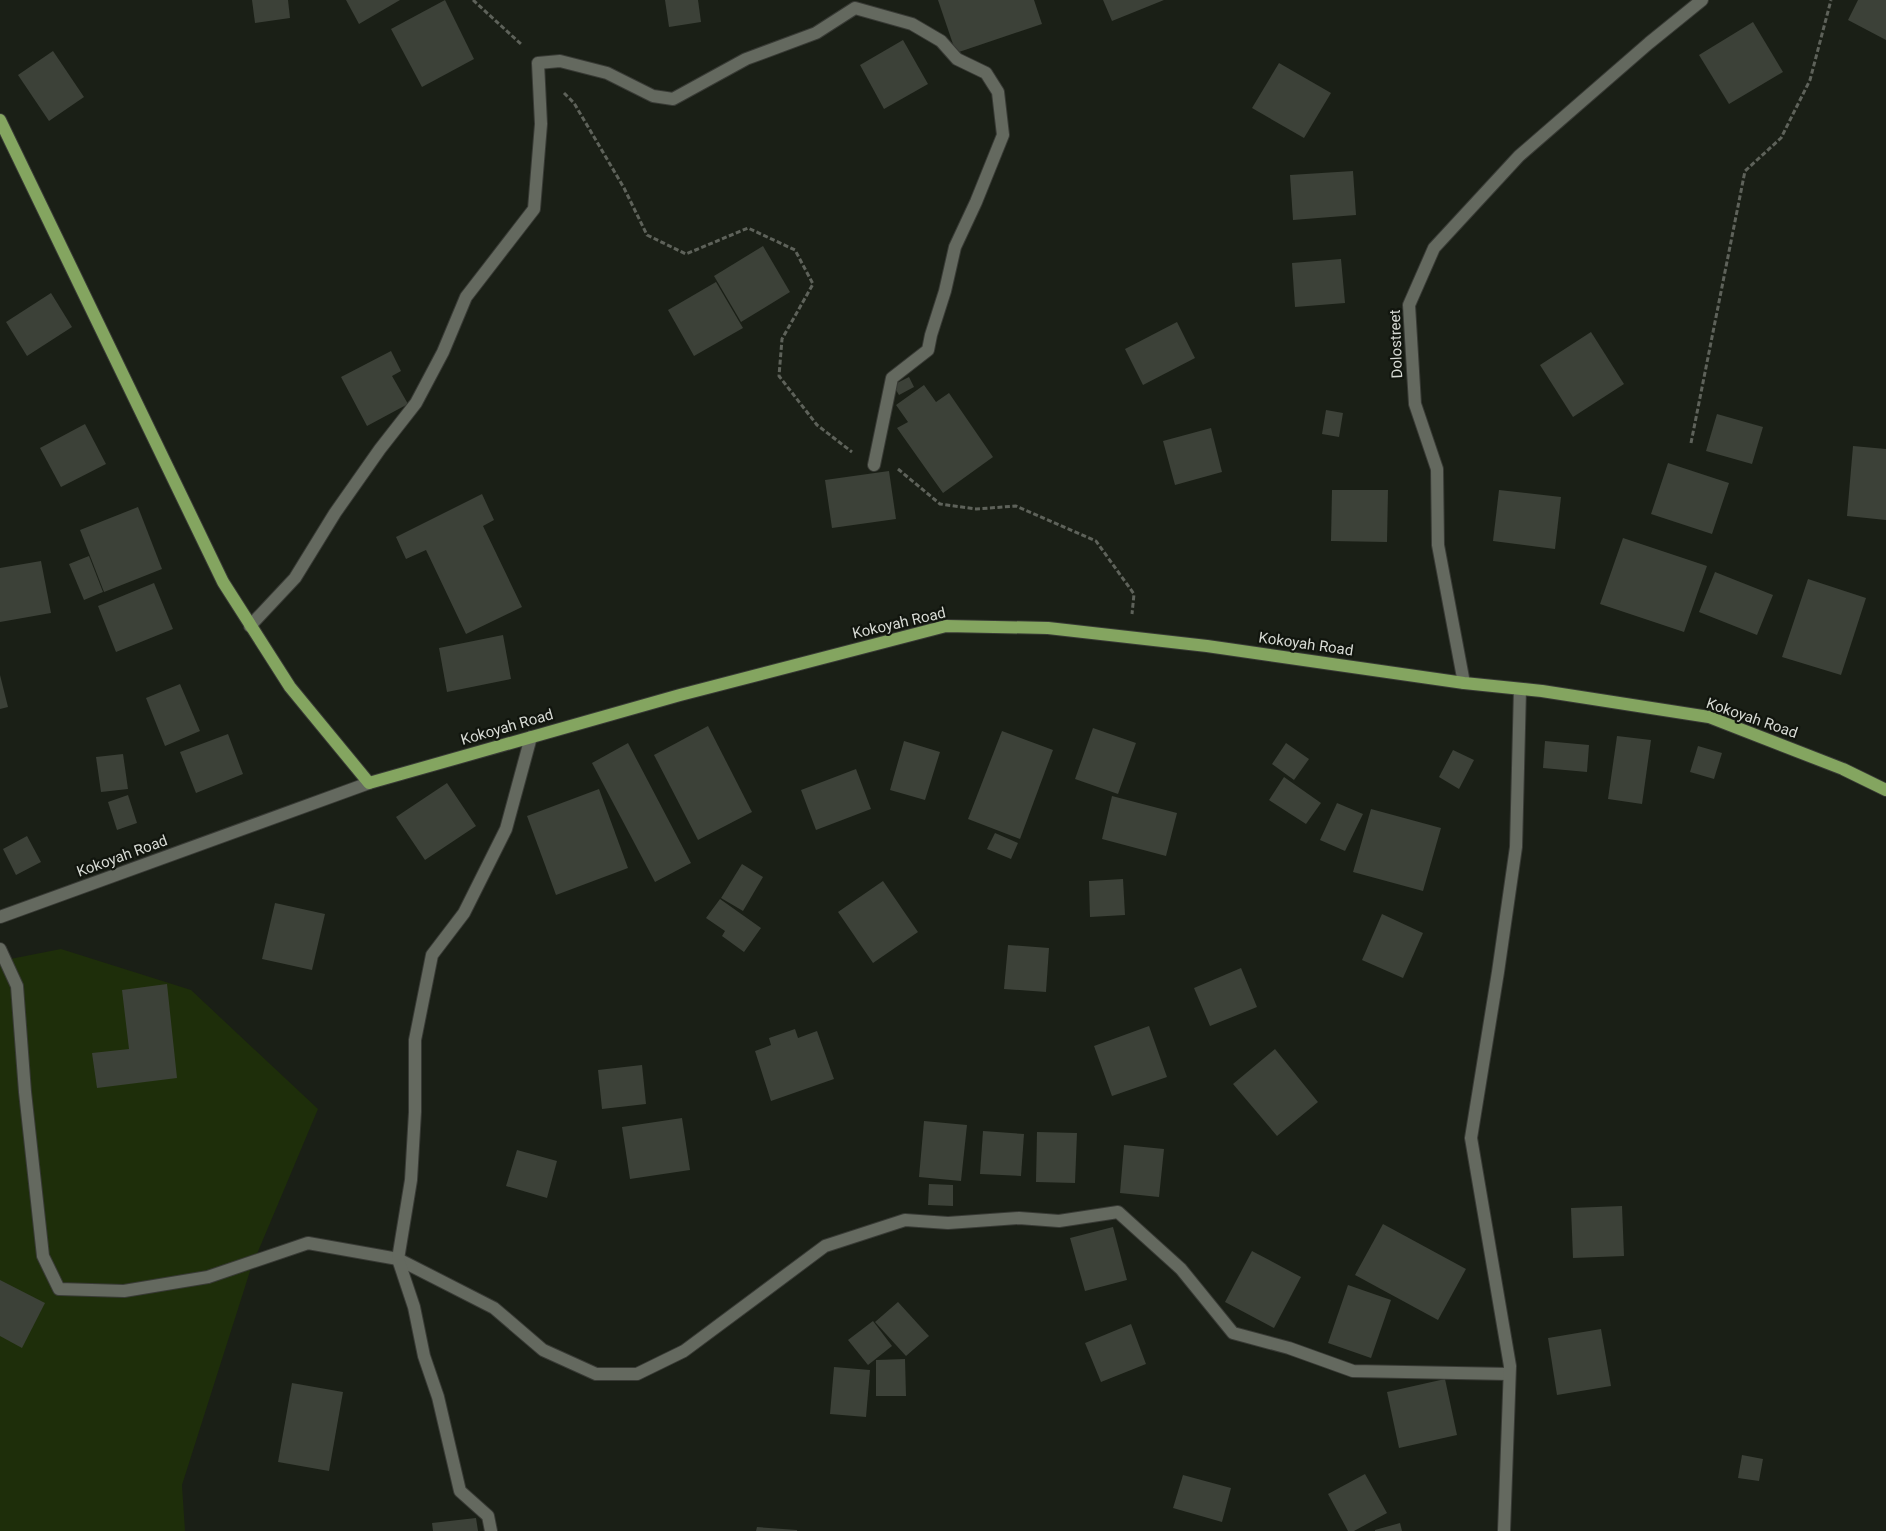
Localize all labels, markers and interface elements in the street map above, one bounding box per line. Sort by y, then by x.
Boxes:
street label: Dolostreet [1386,309,1406,379]
street label: Kokoyah Road [851,604,947,642]
street label: Kokoyah Road [1258,628,1354,660]
street label: Kokoyah Road [1704,694,1800,742]
street label: Kokoyah Road [459,705,555,749]
street label: Kokoyah Road [74,831,170,881]

